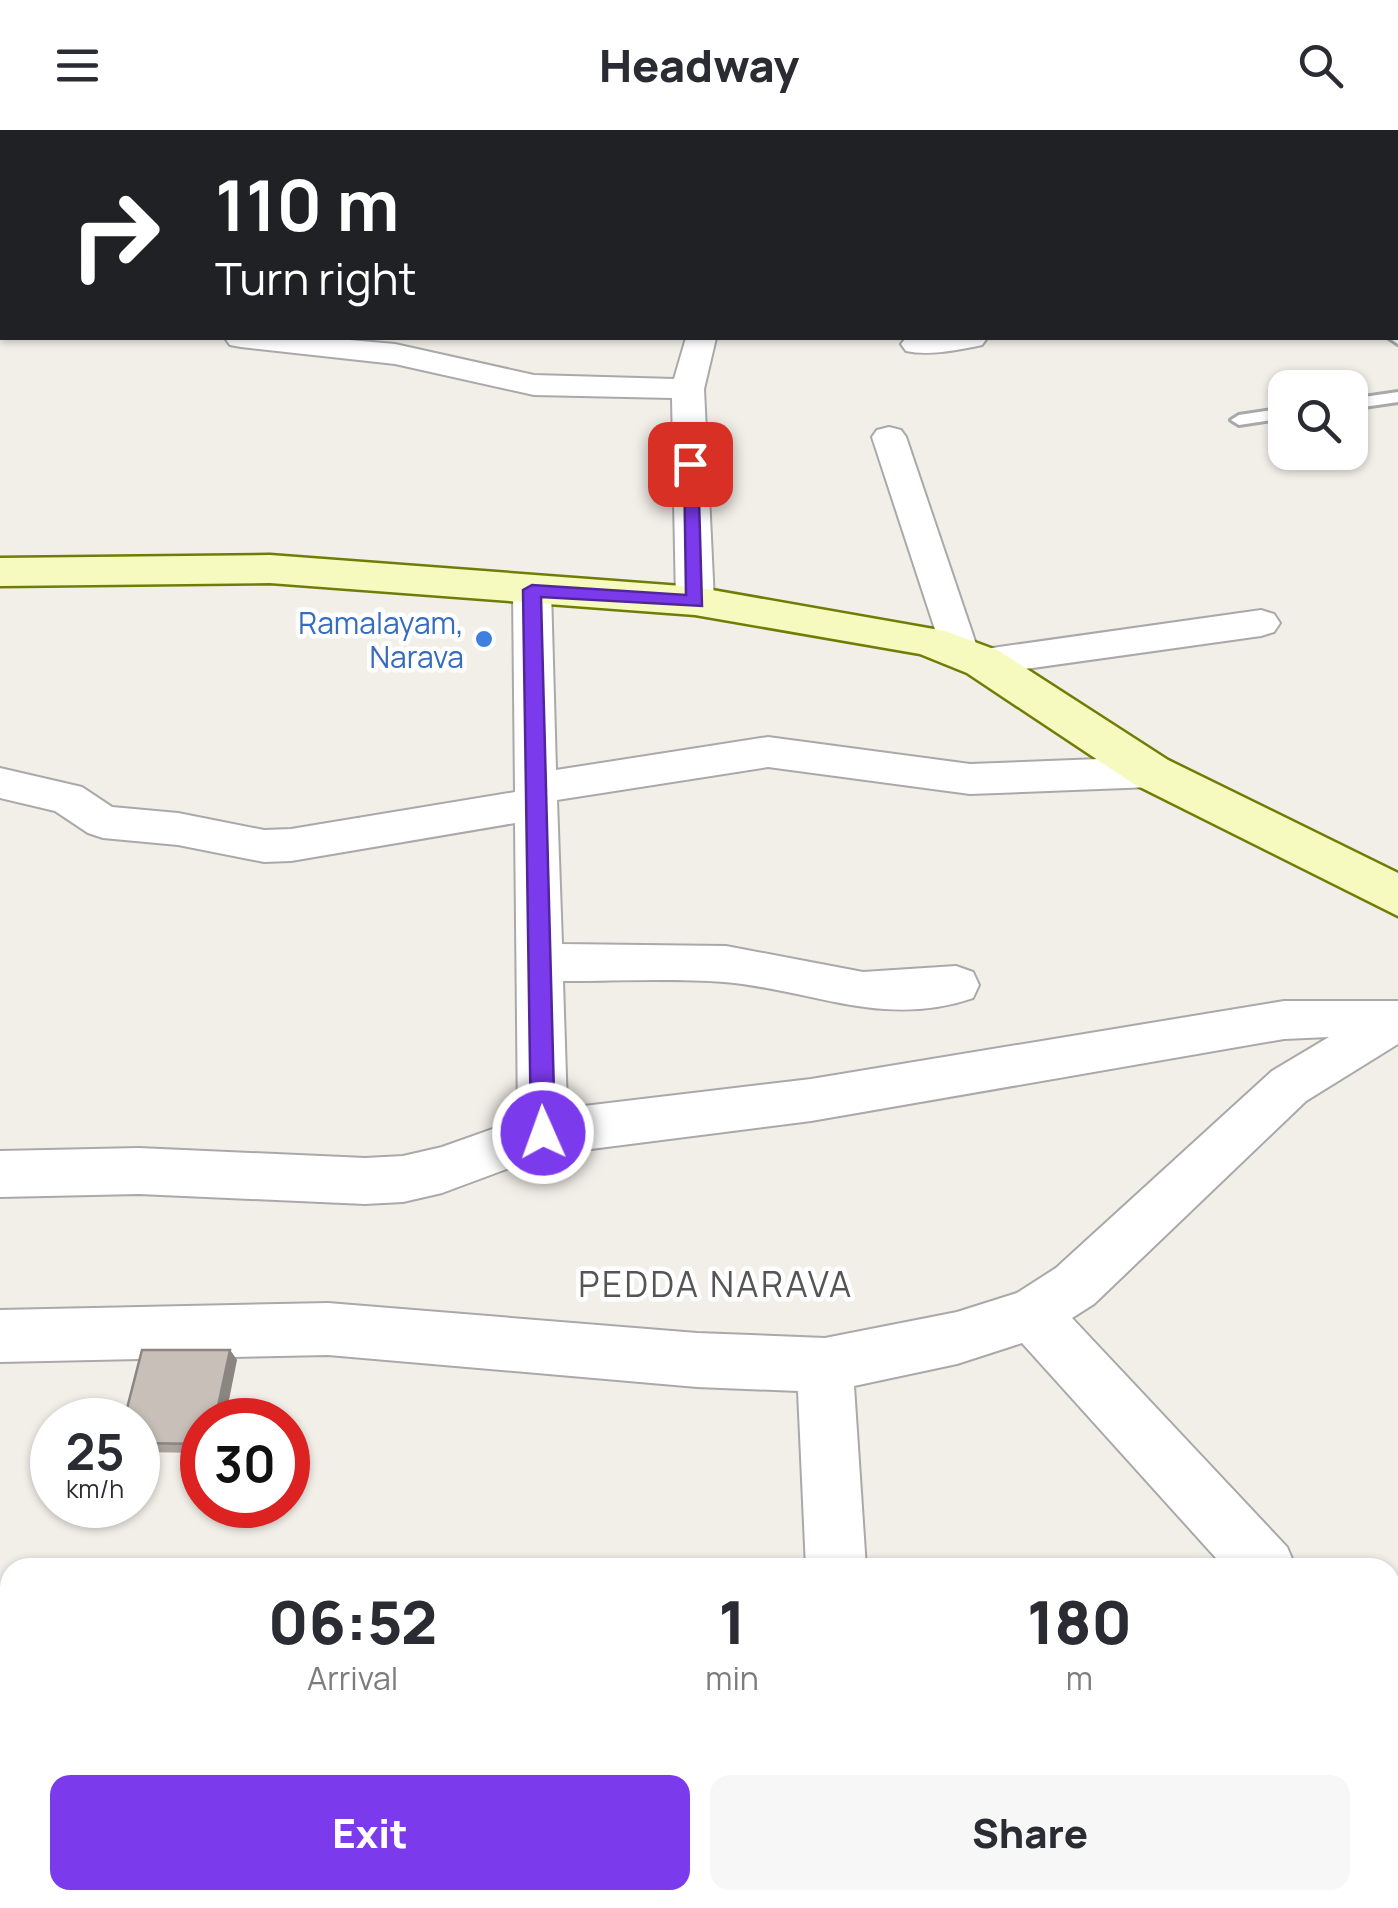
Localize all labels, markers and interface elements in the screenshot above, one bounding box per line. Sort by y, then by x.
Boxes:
text: Headway [599,34,799,96]
icon: menu [50,38,105,93]
icon: search [1293,38,1348,93]
text: 110 m [215,156,399,252]
icon: right [50,170,180,300]
text: Turn right [215,247,416,309]
map controls [1268,370,1368,470]
button: search [1268,370,1368,470]
pin [648,422,733,507]
icon: arrive [663,437,718,492]
place label: Ramalayam, Narava [298,602,464,677]
marker: Ramalayam, Narava [473,628,495,650]
position arrow [491,1081,595,1185]
district label: PEDDA NARAVA [578,1260,854,1308]
speed limit sign: 30 [180,1398,310,1528]
text: 25 [65,1417,125,1485]
text: km/h [66,1471,124,1506]
text: 06:52 [268,1580,437,1662]
text: 1 [718,1580,746,1662]
text: 180 [1027,1580,1132,1662]
text: Arrival [307,1656,398,1700]
text: min [705,1656,759,1700]
text: m [1066,1656,1093,1700]
button: Exit [50,1775,690,1890]
button: Share [710,1775,1350,1890]

